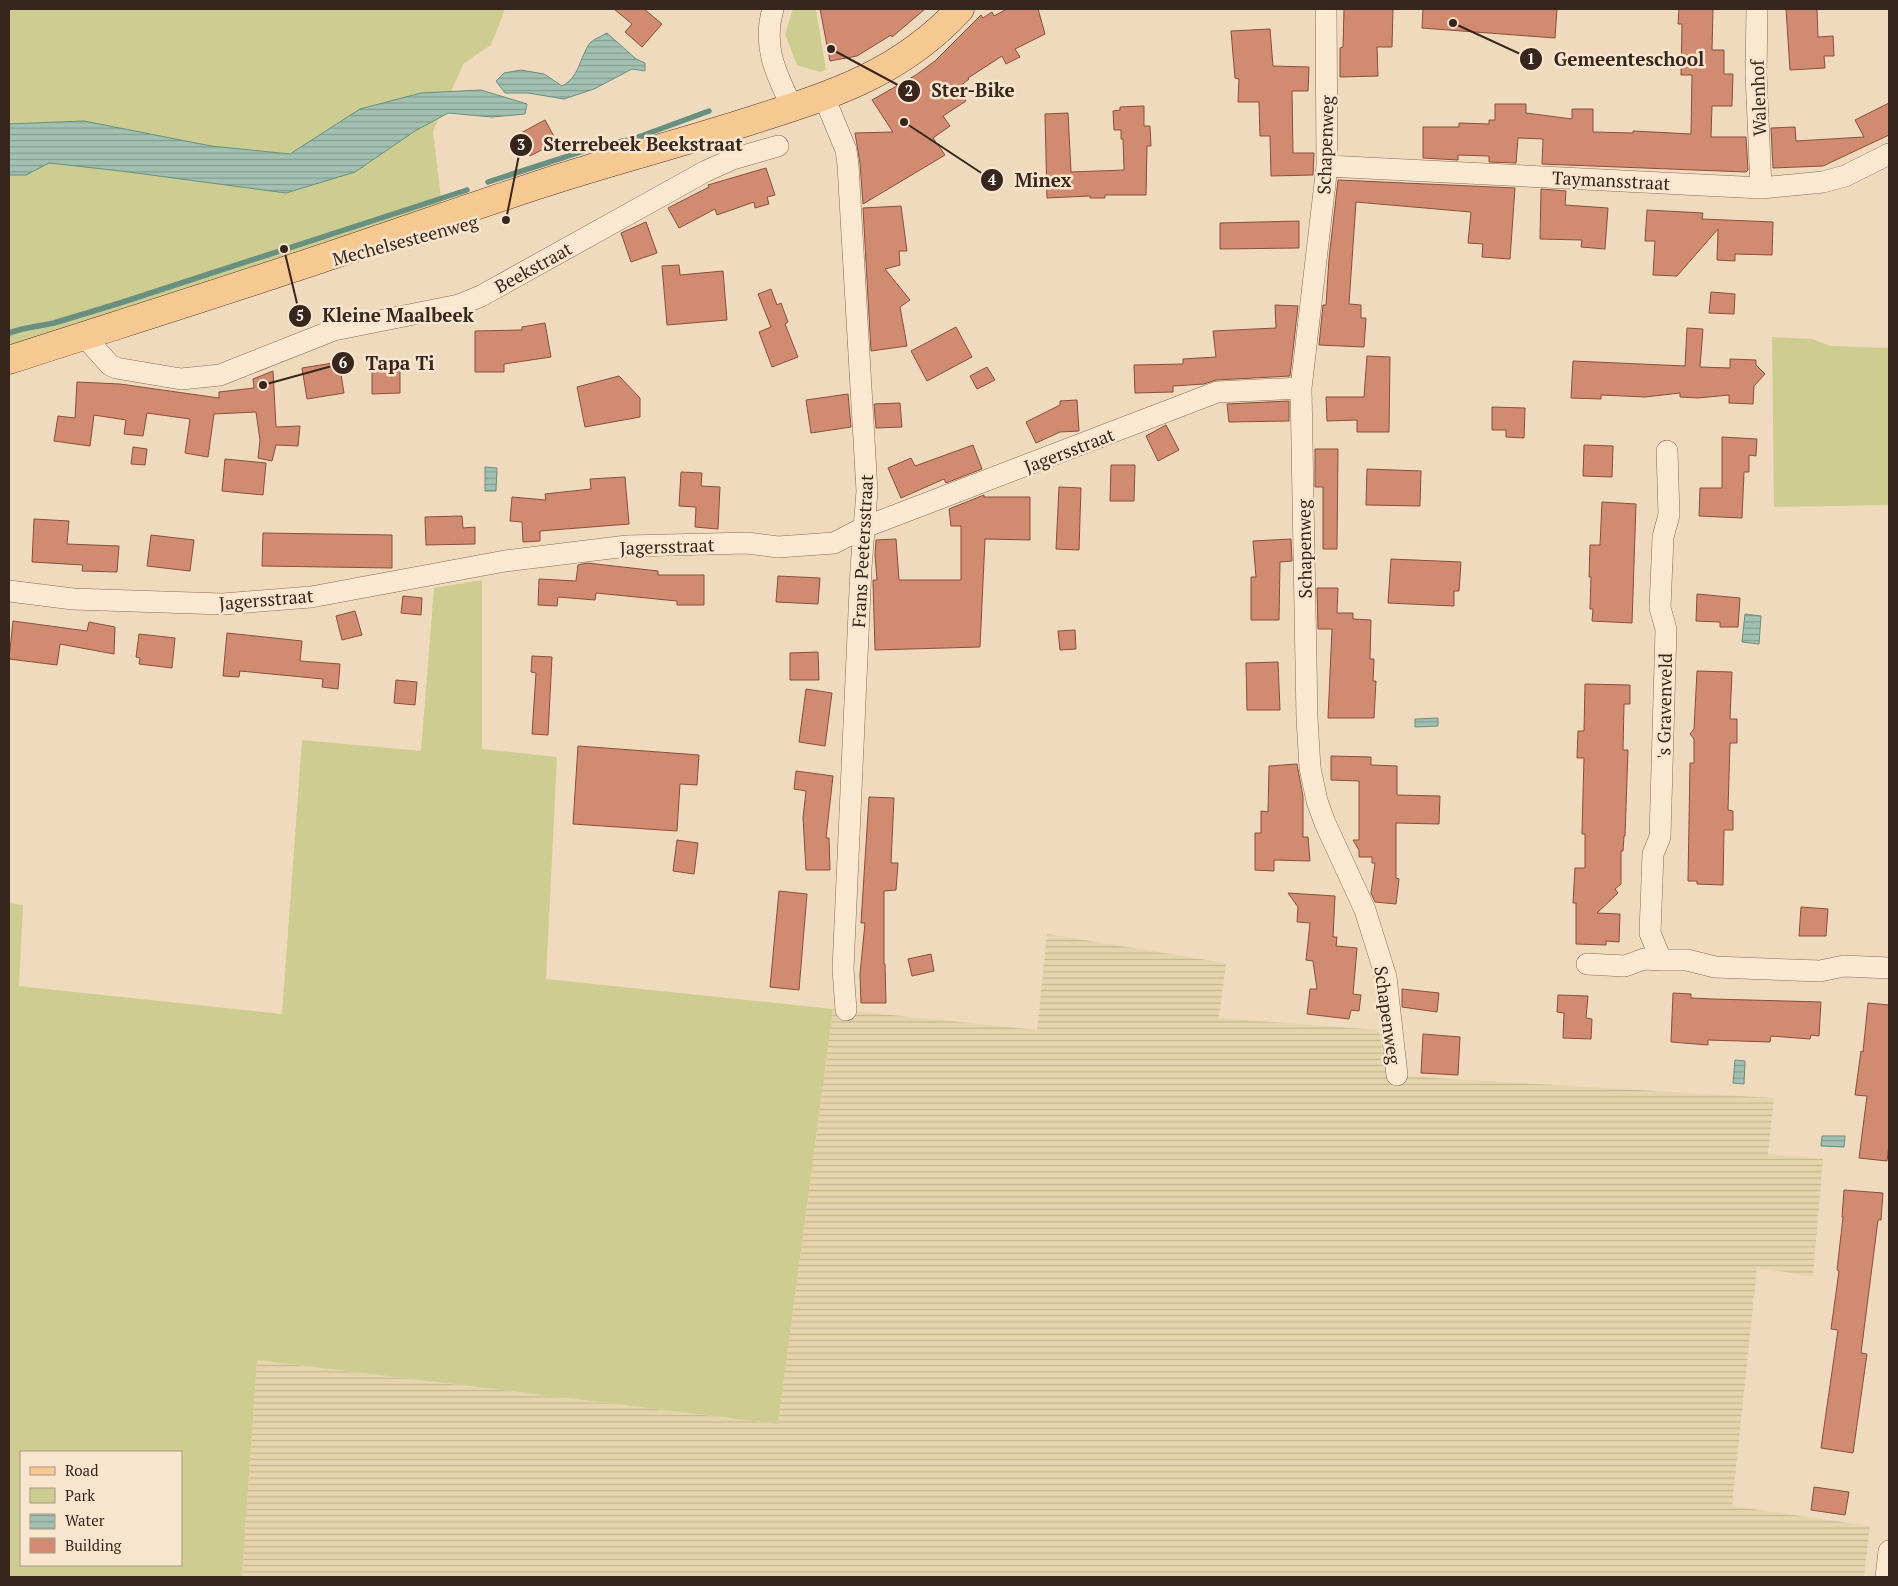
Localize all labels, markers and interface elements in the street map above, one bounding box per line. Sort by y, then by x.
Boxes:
callout: Gemeenteschool [1518,42,1714,76]
text: Gemeenteschool [1554,46,1704,71]
text: 1 [1527,48,1535,68]
street label: Walenhof [1745,57,1771,137]
callout: Ster-Bike [897,74,1025,108]
text: Ster-Bike [931,77,1015,102]
text: 2 [905,80,913,100]
street label: Schapenweg [1311,95,1339,195]
callout: Sterrebeek Beekstraat [508,128,753,162]
text: Sterrebeek Beekstraat [543,131,743,156]
text: 3 [517,134,525,154]
callout: Minex [979,163,1081,197]
street label: Taymansstraat [1551,165,1671,195]
text: Minex [1015,167,1072,192]
text: 4 [988,169,997,189]
street label: Mechelsesteenweg [330,209,481,271]
street label: Beekstraat [490,236,576,298]
callout: Kleine Maalbeek [287,299,484,333]
text: Kleine Maalbeek [322,302,475,327]
text: 5 [296,305,304,325]
callout: Tapa Ti [331,346,445,380]
text: Tapa Ti [366,350,434,375]
text: 6 [339,352,348,372]
street label: Jagersstraat [1020,422,1118,478]
street label: Frans Peetersstraat [846,473,878,628]
street label: Schapenweg [1291,499,1317,599]
street label: Jagersstraat [619,532,715,560]
street label: Jagersstraat [218,583,315,615]
street label: 's Gravenveld [1651,653,1677,759]
street label: Schapenweg [1369,964,1407,1066]
legend [20,1451,182,1566]
text: Road [65,1460,98,1480]
text: Park [65,1485,95,1505]
text: Water [65,1510,105,1530]
text: Building [65,1535,123,1555]

